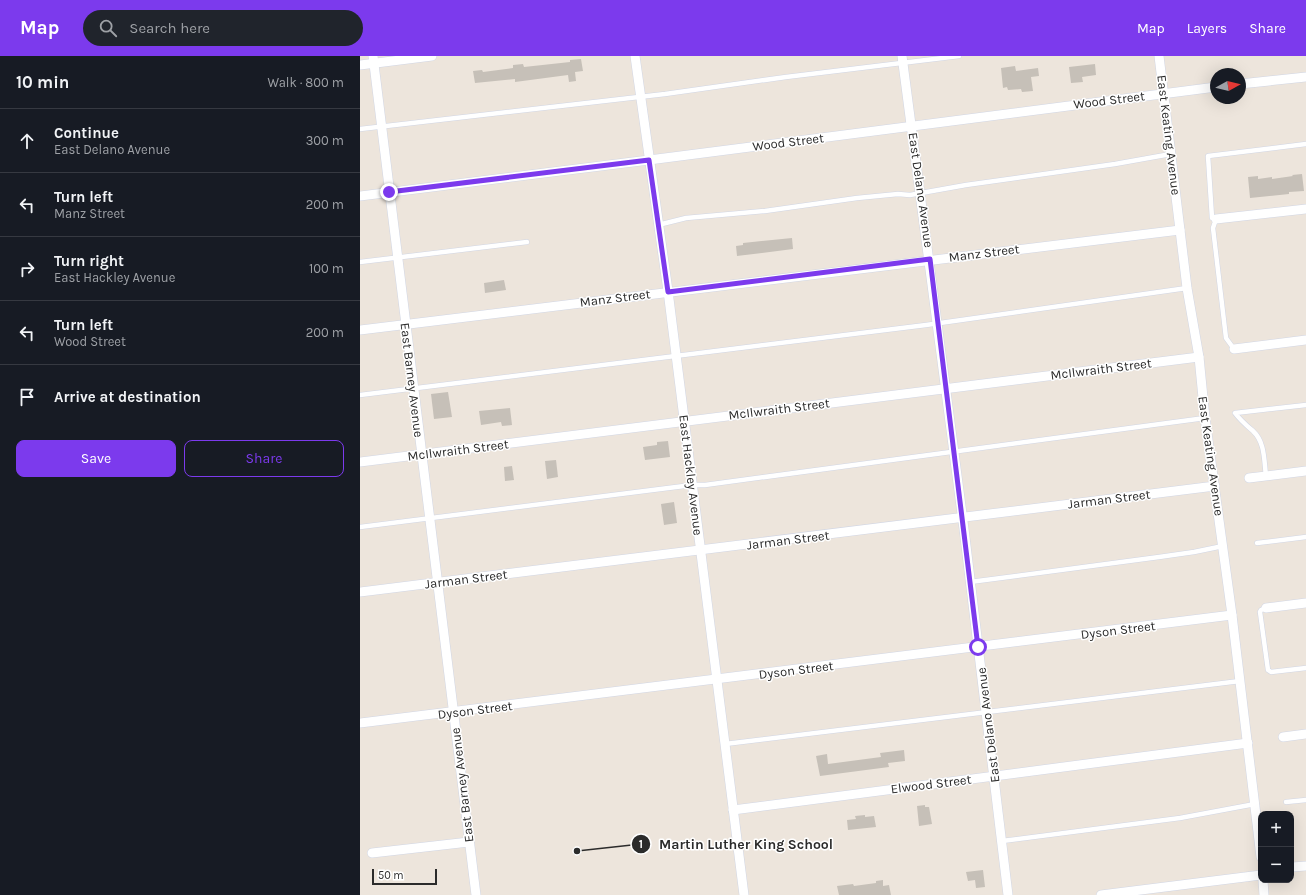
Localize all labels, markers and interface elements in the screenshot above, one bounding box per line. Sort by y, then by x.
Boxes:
search box [83,10,363,46]
text: Map [20,17,59,39]
icon: search [97,17,119,39]
text: Search here [129,19,210,37]
text: Map [1137,20,1165,37]
text: Layers [1187,20,1227,37]
text: Share [1249,20,1286,37]
north arrow [1210,68,1246,104]
text: 10 min [16,72,69,92]
street label: East Keating Avenue [1154,74,1184,196]
text: Walk · 800 m [268,75,344,90]
street label: Wood Street [1072,88,1146,112]
text: Continue [54,124,119,142]
icon: ahead [16,130,38,152]
street label: Wood Street [751,130,825,154]
street label: East Delano Avenue [905,131,937,249]
text: 300 m [306,133,344,148]
text: East Delano Avenue [54,142,170,157]
route end [380,183,398,201]
text: Turn left [54,188,113,206]
icon: left [16,194,38,216]
text: 200 m [306,197,344,212]
text: Manz Street [54,206,125,221]
street label: Manz Street [948,241,1020,265]
text: Turn right [54,252,124,270]
icon: right [16,258,38,280]
text: 100 m [309,261,344,276]
text: East Hackley Avenue [54,270,175,285]
street label: Manz Street [579,286,651,310]
text: Turn left [54,316,113,334]
icon: left [16,322,38,344]
street label: East Barney Avenue [398,322,427,439]
text: 200 m [306,325,344,340]
text: Wood Street [54,334,126,349]
street label: McIlwraith Street [1050,355,1152,383]
icon: arrive [16,386,38,408]
text: Arrive at destination [54,388,201,406]
street label: McIlwraith Street [728,395,830,423]
street label: East Keating Avenue [1195,395,1227,517]
street label: East Hackley Avenue [676,414,706,536]
street label: McIlwraith Street [407,436,509,464]
button: Save [16,440,176,477]
button: Share [184,440,344,477]
street label: Jarman Street [1067,486,1151,512]
street label: Jarman Street [746,527,830,553]
street label: Jarman Street [424,566,508,592]
street label: Dyson Street [1080,618,1156,642]
route start [969,638,987,656]
street label: Dyson Street [758,658,834,682]
street label: East Delano Avenue [973,666,1003,784]
street label: Dyson Street [437,698,513,722]
street label: East Barney Avenue [447,726,476,843]
street label: Elwood Street [890,772,972,796]
map controls [1258,811,1294,883]
button: + [1258,811,1294,847]
callout: Martin Luther King School [631,831,841,857]
text: Martin Luther King School [659,836,833,853]
text: 1 [639,837,643,851]
button: − [1258,847,1294,883]
scale bar [372,867,437,886]
text: 50 m [378,869,404,882]

